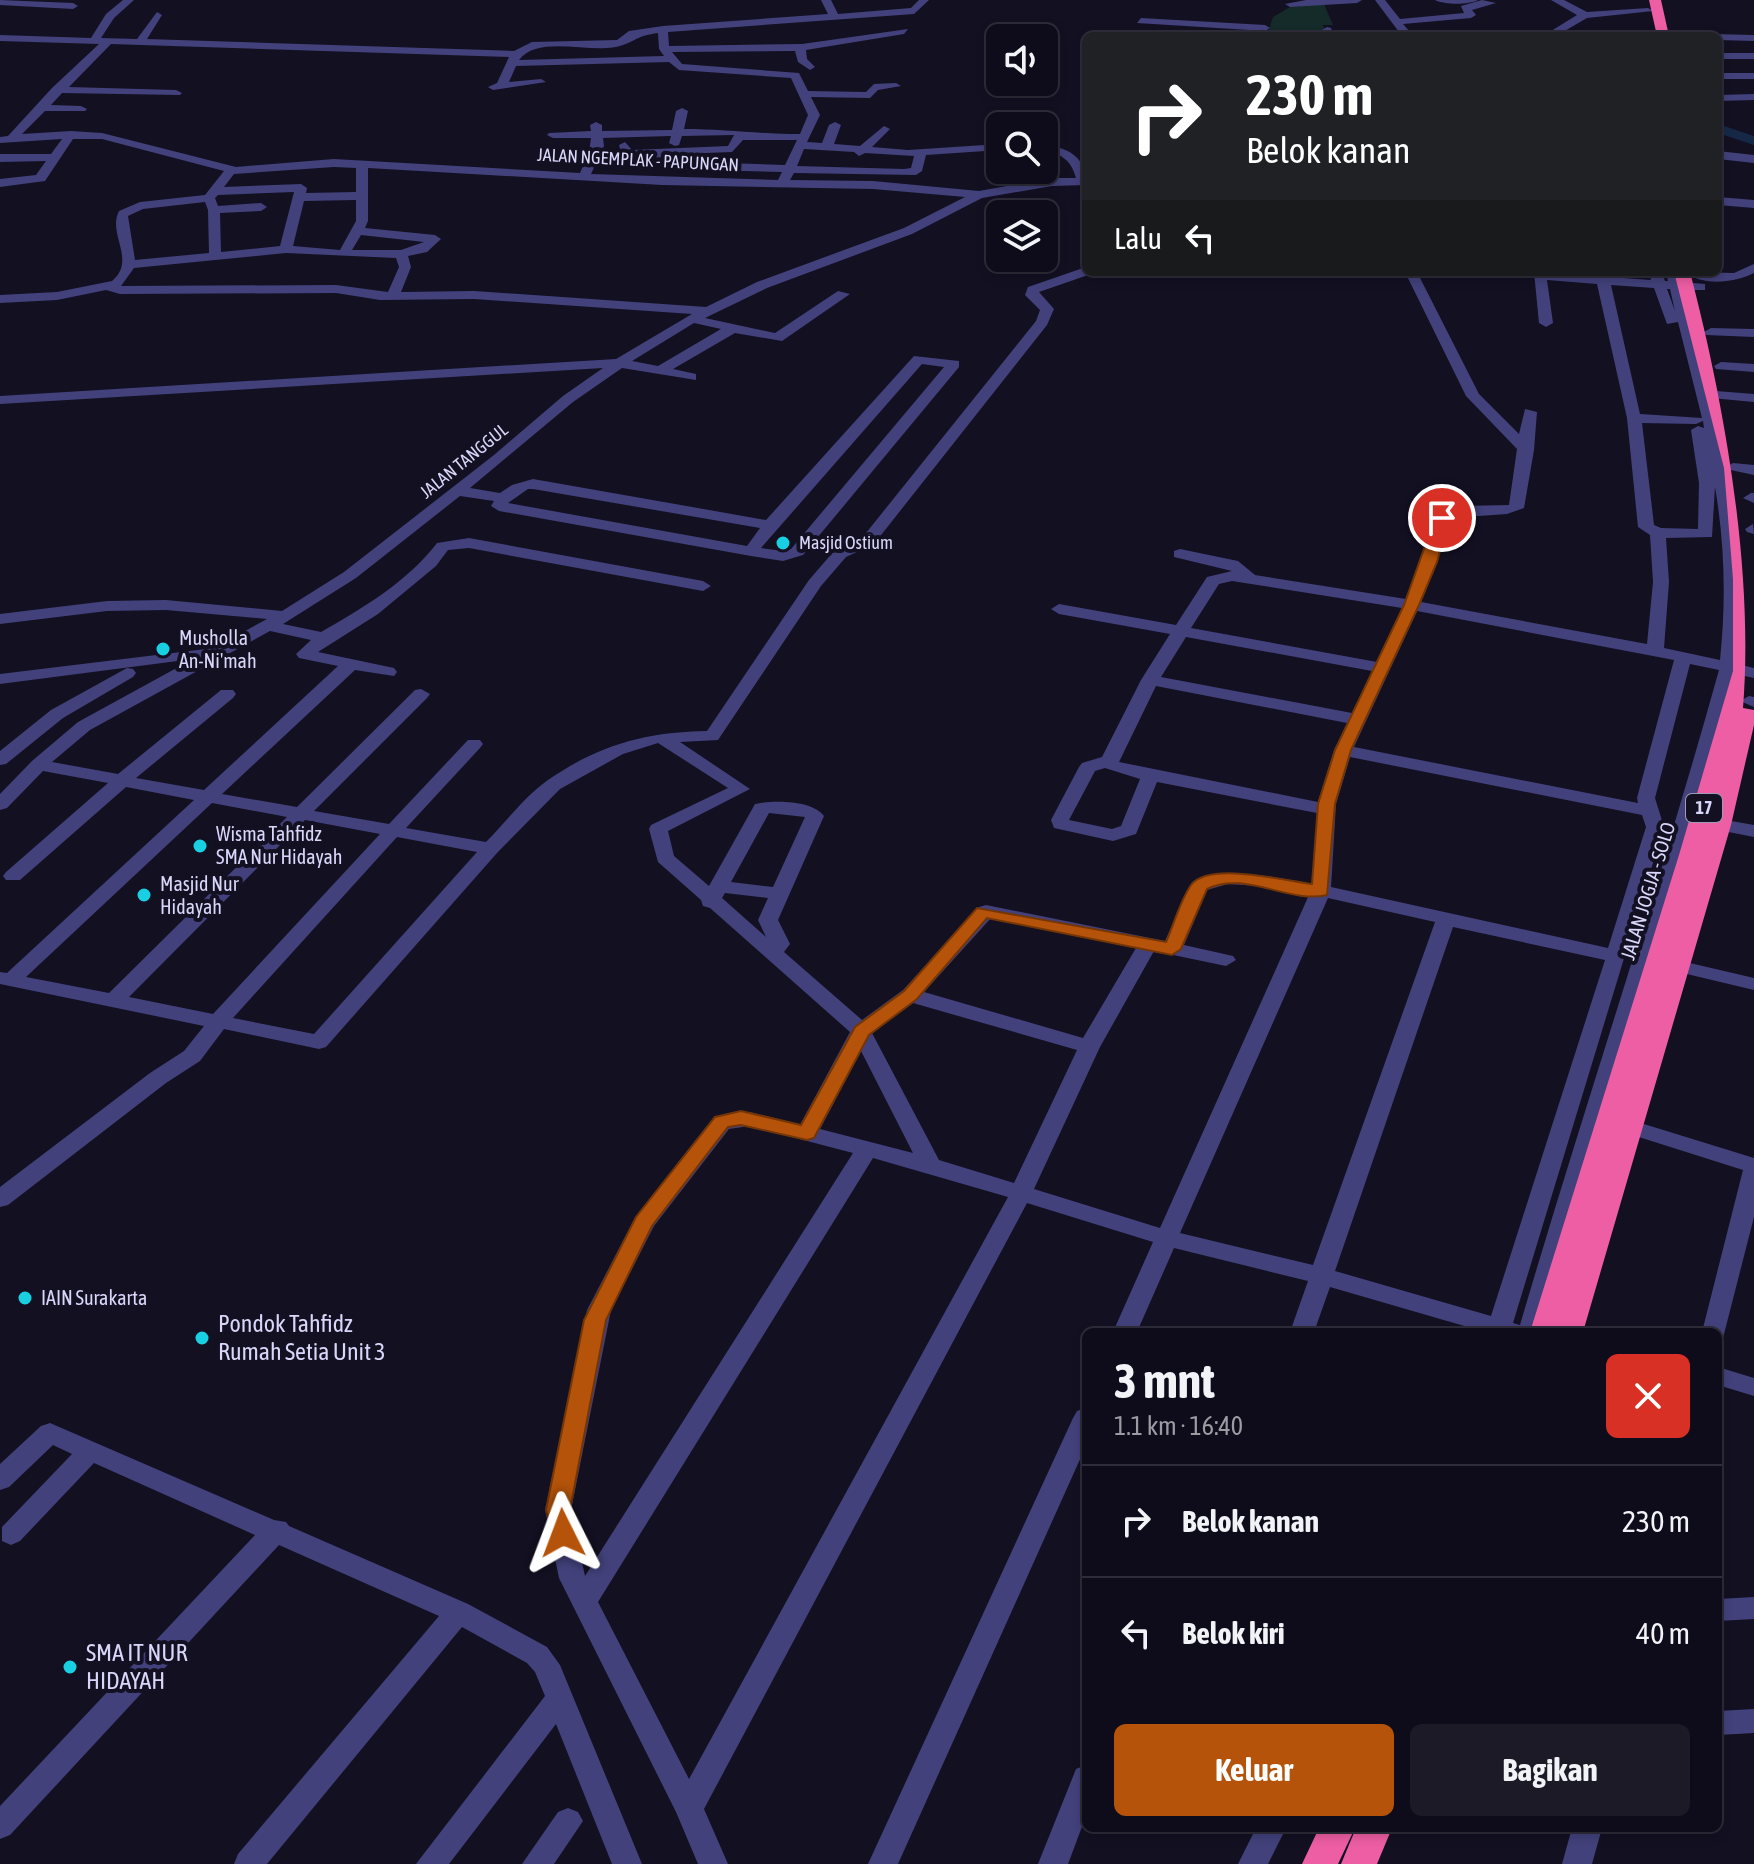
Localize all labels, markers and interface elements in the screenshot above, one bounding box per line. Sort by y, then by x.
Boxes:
map controls [986,24,1058,272]
button: sound [986,24,1058,96]
text: 230 m [1246,63,1373,127]
icon: right [1114,64,1218,168]
button: search [986,112,1058,184]
text: Belok kanan [1246,129,1411,171]
street label: JALAN NGEMPLAK - PAPUNGAN [537,144,740,175]
button: layers [986,200,1058,272]
icon: left [1178,216,1222,260]
text: Lalu [1114,221,1162,255]
street label: JALAN TANGGUL [416,419,512,502]
pin [1408,484,1476,552]
icon: arrive [1420,496,1464,540]
place label: Masjid Ostium [799,532,893,553]
marker: Masjid Ostium [774,534,792,552]
place label: Musholla An-Ni'mah [179,626,257,672]
marker: Musholla An-Ni'mah [154,640,172,658]
road number: 17 [1686,794,1722,822]
street label: JALAN JOGJA - SOLO [1616,819,1679,962]
place label: Wisma Tahfidz SMA Nur Hidayah [216,822,342,868]
marker: Wisma Tahfidz SMA Nur Hidayah [191,837,209,855]
place label: Masjid Nur Hidayah [160,872,240,918]
marker: Masjid Nur Hidayah [135,886,153,904]
place label: IAIN Surakarta [41,1286,147,1309]
marker: IAIN Surakarta [16,1289,34,1307]
place label: Pondok Tahfidz Rumah Setia Unit 3 [218,1310,386,1365]
marker: Pondok Tahfidz Rumah Setia Unit 3 [193,1329,211,1347]
text: 3 mnt [1114,1353,1215,1408]
button: close [1606,1354,1690,1438]
text: 1.1 km · 16:40 [1114,1411,1243,1441]
position arrow [521,1491,605,1575]
icon: right [1114,1499,1158,1543]
text: Belok kanan [1182,1504,1319,1538]
text: 230 m [1622,1504,1690,1538]
icon: left [1114,1611,1158,1655]
text: Belok kiri [1182,1616,1285,1650]
text: 40 m [1636,1616,1690,1650]
place label: SMA IT NUR HIDAYAH [86,1639,187,1694]
marker: SMA IT NUR HIDAYAH [61,1658,79,1676]
button: Keluar [1114,1724,1394,1816]
button: Bagikan [1410,1724,1690,1816]

